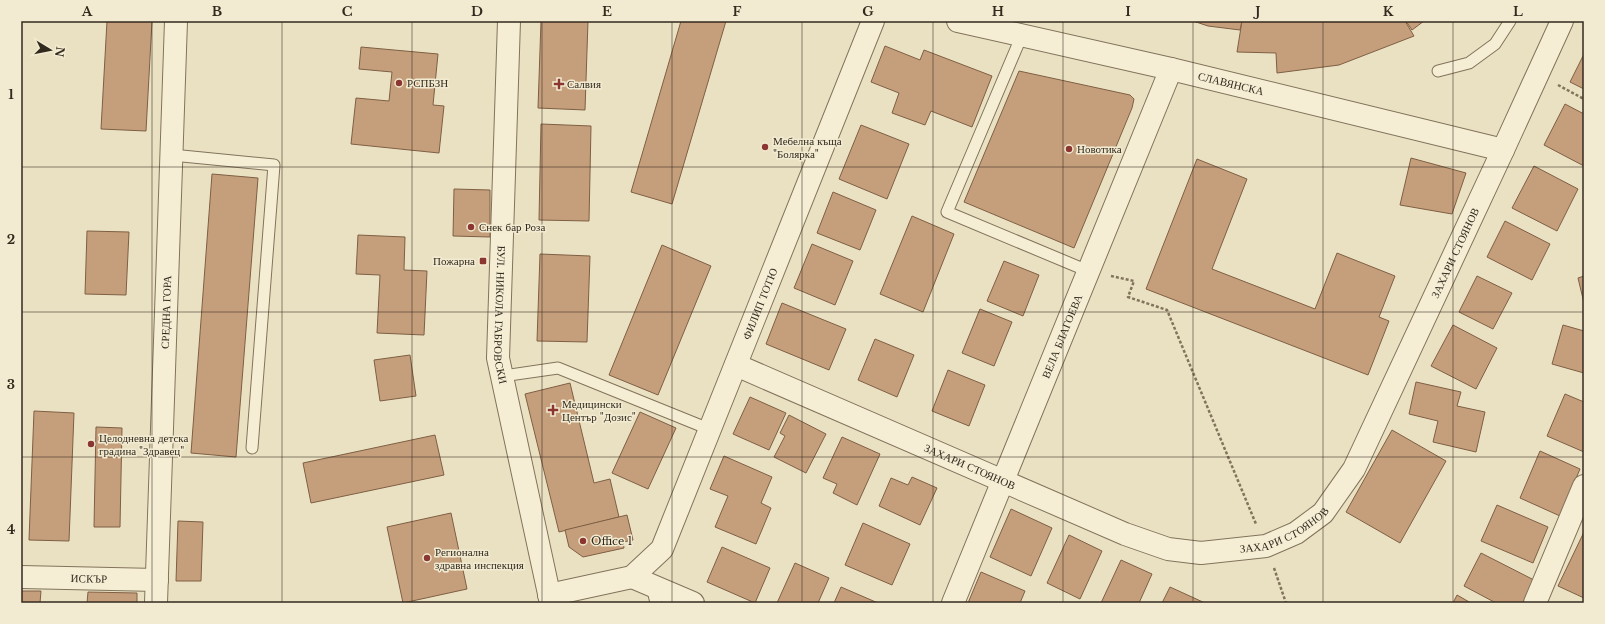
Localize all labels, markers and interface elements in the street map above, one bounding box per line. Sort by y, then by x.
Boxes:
text: A [81,3,93,20]
text: B [212,3,222,20]
text: C [342,3,353,20]
text: D [471,3,483,20]
text: E [602,3,612,20]
text: F [733,3,742,20]
text: G [862,3,874,20]
text: H [992,3,1004,20]
text: I [1125,3,1131,20]
text: J [1252,3,1261,20]
text: K [1383,3,1394,20]
text: L [1513,3,1523,20]
north arrow [30,30,70,70]
text: N [52,45,68,59]
street label: СЛАВЯНСКА [1197,69,1265,98]
place label: РСПБЗН [407,76,448,90]
place label: Салвия [567,77,601,91]
marker: РСПБЗН [394,78,404,88]
marker: Салвия [554,79,564,89]
text: 1 [8,86,14,103]
place label: Мебелна къща "Болярка" [773,134,842,161]
marker: Мебелна къща "Болярка" [760,142,770,152]
place label: Новотика [1077,142,1122,156]
marker: Новотика [1064,144,1074,154]
street label: ЗАХАРИ СТОЯНОВ [1428,205,1482,300]
place label: Снек бар Роза [479,220,545,234]
marker: Снек бар Роза [466,222,476,232]
text: 2 [7,231,15,248]
street label: БУЛ. НИКОЛА ГАБРОВСКИ [491,245,510,385]
place label: Пожарна [433,254,475,268]
marker: Пожарна [478,256,488,266]
street label: ФИЛИП ТОТЮ [739,266,781,342]
street label: СРЕДНА ГОРА [158,275,174,349]
street label: ВЕЛА БЛАГОЕВА [1038,292,1085,380]
text: 3 [7,376,15,393]
place label: Медицински Център "Дозис" [562,397,636,424]
marker: Медицински Център "Дозис" [547,404,559,416]
place label: Целодневна детска градина "Здравец" [99,431,188,458]
marker: Целодневна детска градина "Здравец" [86,439,96,449]
street label: ЗАХАРИ СТОЯНОВ [922,441,1018,493]
street label: ЗАХАРИ СТОЯНОВ [1239,504,1332,556]
text: 4 [7,521,16,538]
place label: Office 1 [591,534,632,548]
marker: Office 1 [578,536,588,546]
place label: Регионална здравна инспекция [435,545,524,572]
marker: Регионална здравна инспекция [422,553,432,563]
street label: ИСКЪР [71,571,107,586]

